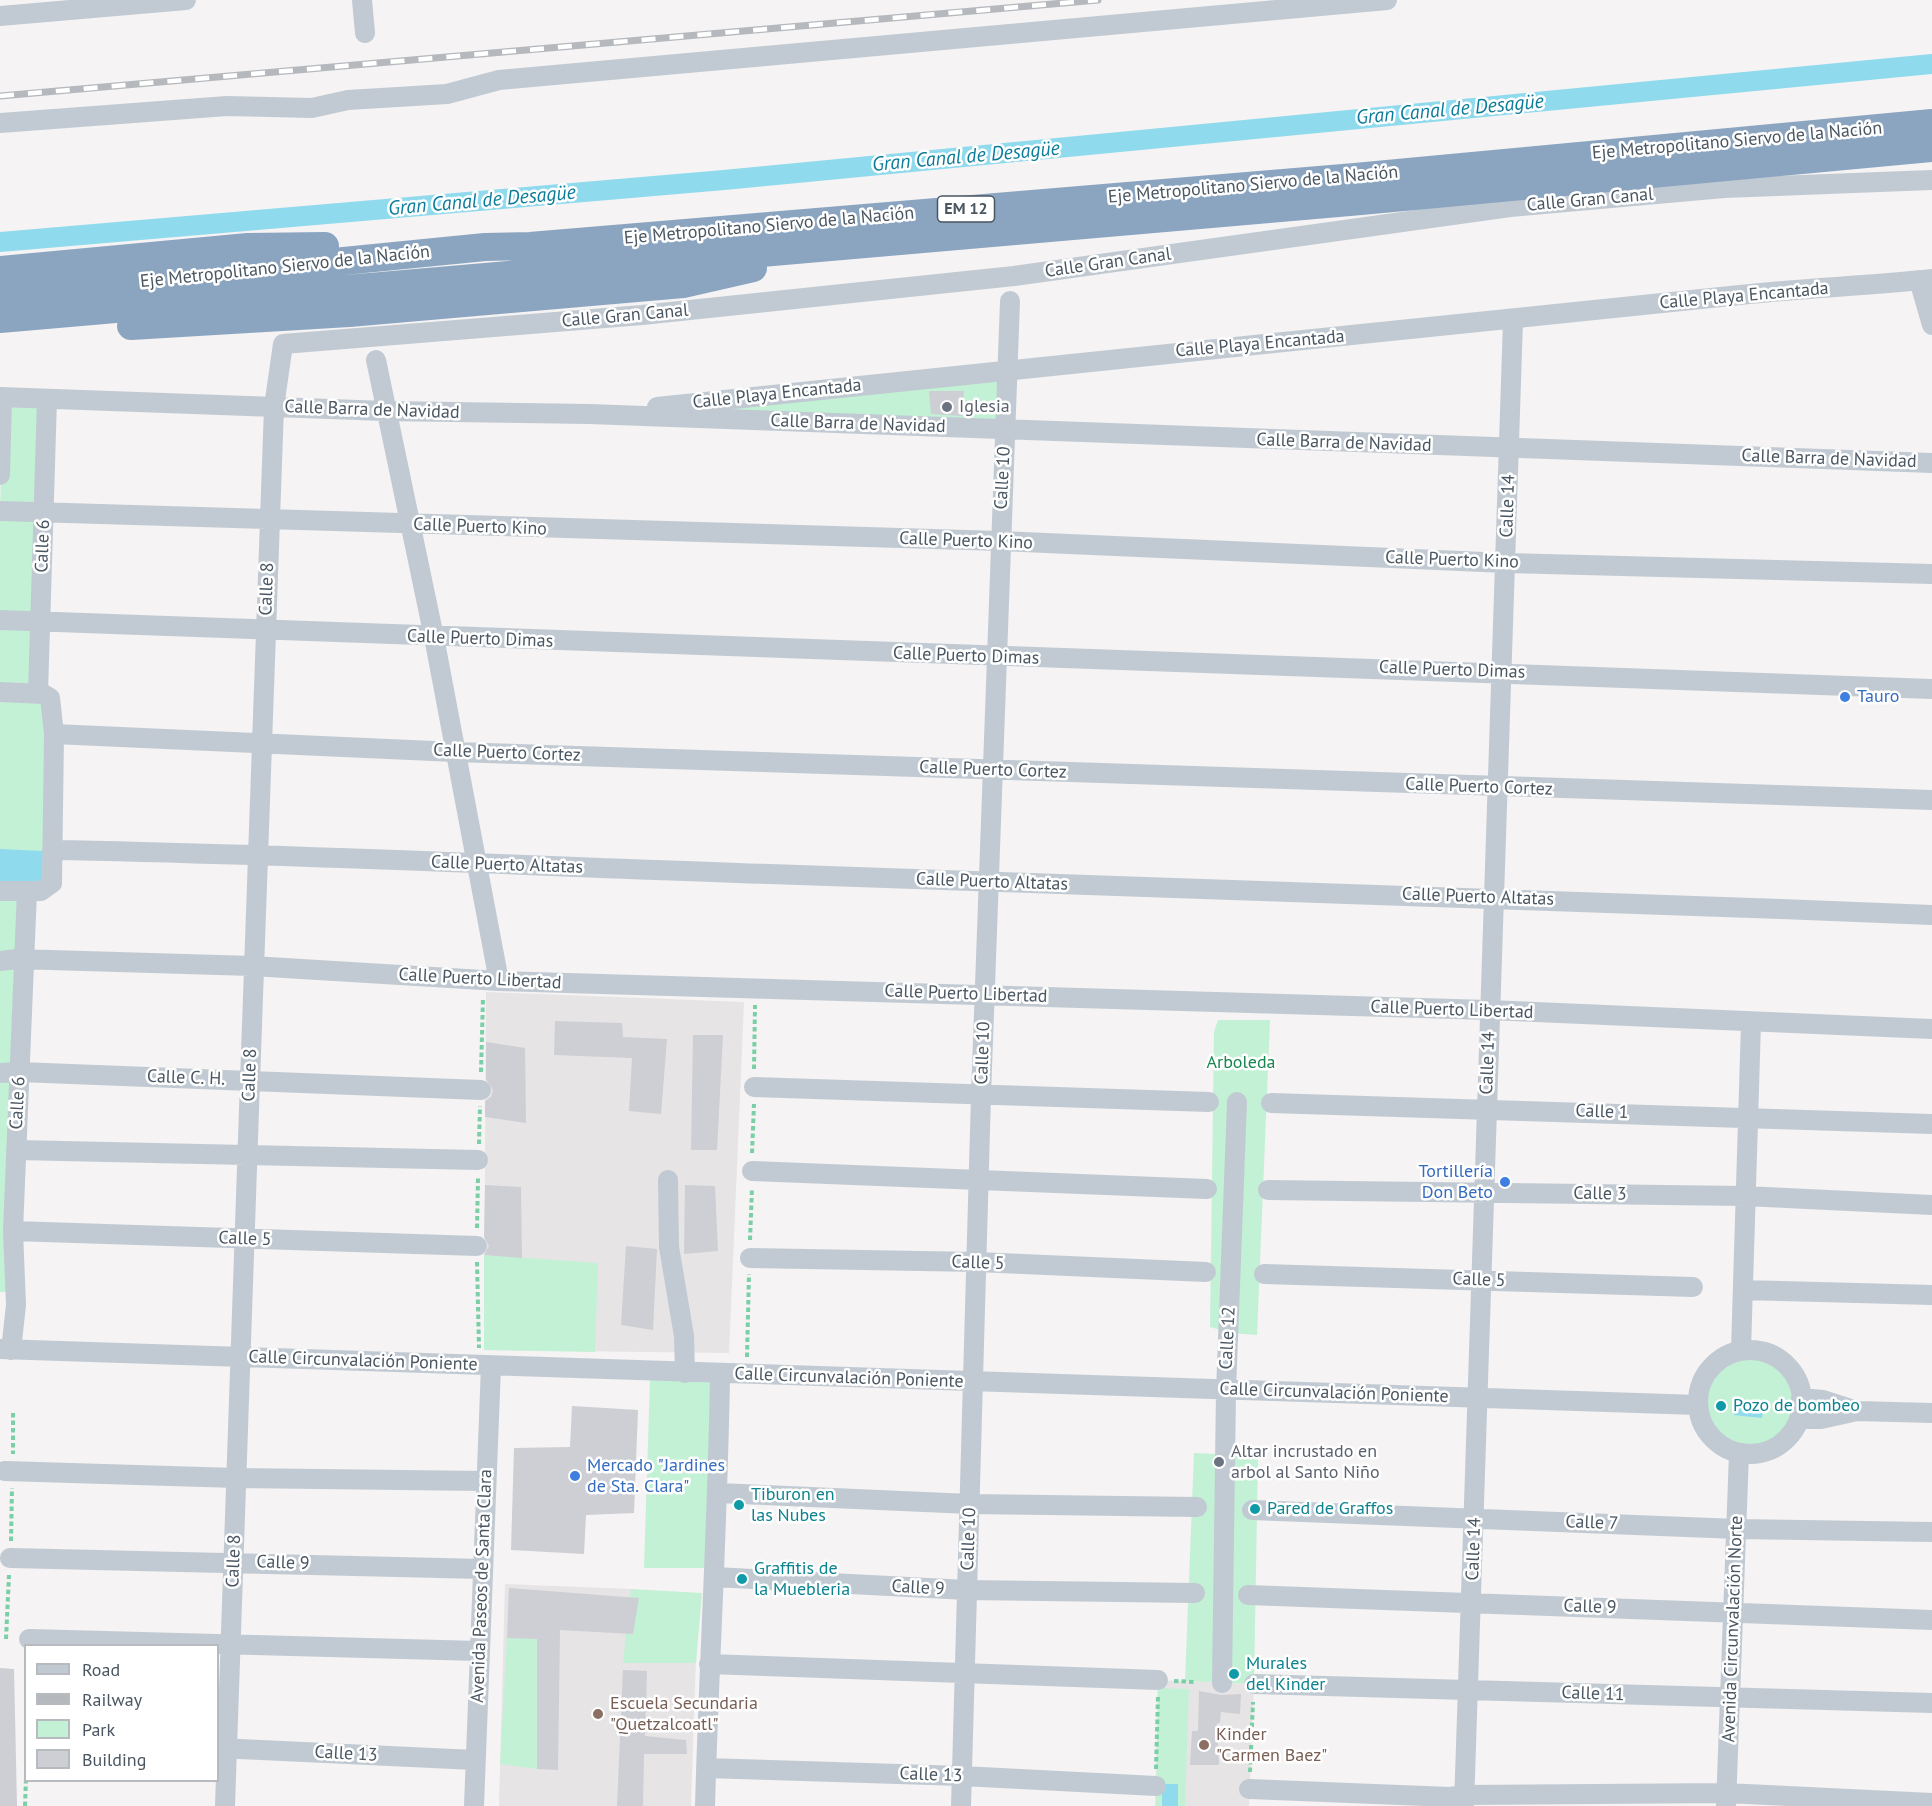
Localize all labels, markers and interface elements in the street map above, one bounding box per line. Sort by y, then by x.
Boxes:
water label: Gran Canal de Desagüe [1355,90,1545,130]
street label: Eje Metropolitano Siervo de la Nación [1591,118,1883,164]
water label: Gran Canal de Desagüe [871,137,1061,177]
street label: Eje Metropolitano Siervo de la Nación [1107,162,1399,208]
water label: Gran Canal de Desagüe [387,181,577,221]
street label: Calle Gran Canal [1526,184,1654,216]
road number: EM 12 [938,196,994,222]
street label: Eje Metropolitano Siervo de la Nación [623,203,915,249]
street label: Eje Metropolitano Siervo de la Nación [139,241,431,293]
street label: Calle Gran Canal [1044,243,1172,283]
street label: Calle Playa Encantada [1659,278,1829,314]
street label: Calle Gran Canal [561,300,689,332]
street label: Calle Playa Encantada [1175,326,1345,362]
street label: Calle Playa Encantada [691,374,863,414]
street label: Calle Barra de Navidad [284,396,460,424]
place label: Iglesia [959,396,1010,418]
marker: Iglesia [940,400,954,414]
street label: Calle Barra de Navidad [770,410,946,438]
street label: Calle Barra de Navidad [1256,429,1432,457]
street label: Calle Barra de Navidad [1741,445,1917,473]
street label: Calle 10 [991,446,1015,510]
street label: Calle 14 [1496,474,1520,538]
street label: Calle Puerto Kino [413,514,547,540]
street label: Calle 6 [31,519,55,573]
street label: Calle Puerto Kino [899,528,1033,554]
street label: Calle Puerto Kino [1385,547,1519,573]
street label: Calle 8 [255,562,279,616]
street label: Calle Puerto Dimas [406,626,554,652]
street label: Calle Puerto Dimas [892,643,1040,669]
street label: Calle Puerto Dimas [1378,657,1526,683]
place label: Tauro [1857,686,1899,708]
marker: Tauro [1838,690,1852,704]
street label: Calle Puerto Cortez [433,740,581,766]
street label: Calle Puerto Cortez [919,757,1067,783]
street label: Calle Puerto Cortez [1405,774,1553,800]
street label: Calle Puerto Altatas [431,852,583,878]
street label: Calle Puerto Altatas [916,869,1068,895]
street label: Calle Puerto Altatas [1402,884,1554,910]
street label: Calle Puerto Libertad [398,964,562,994]
street label: Calle Puerto Libertad [884,980,1048,1008]
street label: Calle Puerto Libertad [1370,996,1534,1024]
street label: Calle 10 [971,1021,995,1085]
street label: Calle 14 [1476,1031,1500,1095]
street label: Calle 8 [238,1048,262,1102]
park label: Arboleda [1206,1052,1276,1074]
street label: Calle C. H. [147,1066,225,1090]
street label: Calle 6 [6,1076,30,1130]
street label: Calle 1 [1575,1100,1629,1124]
place label: Tortillería Don Beto [1419,1161,1493,1204]
marker: Tortillería Don Beto [1498,1175,1512,1189]
street label: Calle 3 [1573,1183,1627,1205]
street label: Calle 5 [218,1227,272,1251]
street label: Calle 5 [951,1251,1005,1275]
street label: Calle 5 [1452,1268,1506,1292]
street label: Calle 12 [1216,1306,1240,1370]
street label: Calle Circunvalación Poniente [248,1346,478,1376]
street label: Calle Circunvalación Poniente [734,1363,964,1393]
street label: Calle Circunvalación Poniente [1219,1378,1449,1408]
place label: Pozo de bombeo [1733,1395,1860,1417]
marker: Pozo de bombeo [1714,1399,1728,1413]
place label: Altar incrustado en arbol al Santo Niño [1231,1441,1380,1484]
place label: Mercado "Jardines de Sta. Clara" [587,1455,725,1498]
marker: Altar incrustado en arbol al Santo Niño [1212,1455,1226,1469]
street label: Avenida Paseos de Santa Clara [467,1469,497,1703]
marker: Mercado "Jardines de Sta. Clara" [568,1469,582,1483]
place label: Tiburon en las Nubes [751,1484,835,1526]
marker: Tiburon en las Nubes [732,1498,746,1512]
place label: Pared de Graffos [1267,1498,1393,1520]
marker: Pared de Graffos [1248,1502,1262,1516]
street label: Calle 10 [957,1507,981,1571]
street label: Calle 7 [1565,1511,1619,1535]
street label: Avenida Circunvalación Norte [1718,1515,1748,1743]
street label: Calle 14 [1462,1517,1486,1581]
street label: Calle 8 [222,1534,246,1588]
street label: Calle 9 [256,1551,310,1575]
place label: Graffitis de la Muebleria [754,1558,850,1600]
marker: Graffitis de la Muebleria [735,1572,749,1586]
street label: Calle 9 [891,1576,945,1600]
street label: Calle 9 [1563,1595,1617,1619]
legend [24,1644,219,1782]
place label: Murales del Kinder [1246,1653,1325,1696]
text: Road [82,1658,120,1681]
marker: Murales del Kinder [1227,1667,1241,1681]
street label: Calle 11 [1561,1682,1625,1706]
text: Railway [82,1688,142,1711]
place label: Escuela Secundaria "Quetzalcoatl" [610,1693,758,1736]
marker: Escuela Secundaria "Quetzalcoatl" [591,1707,605,1721]
text: Park [82,1718,115,1741]
place label: Kinder "Carmen Baez" [1216,1724,1327,1766]
marker: Kinder "Carmen Baez" [1197,1738,1211,1752]
street label: Calle 13 [314,1742,378,1766]
text: Building [82,1748,146,1771]
street label: Calle 13 [899,1763,963,1787]

